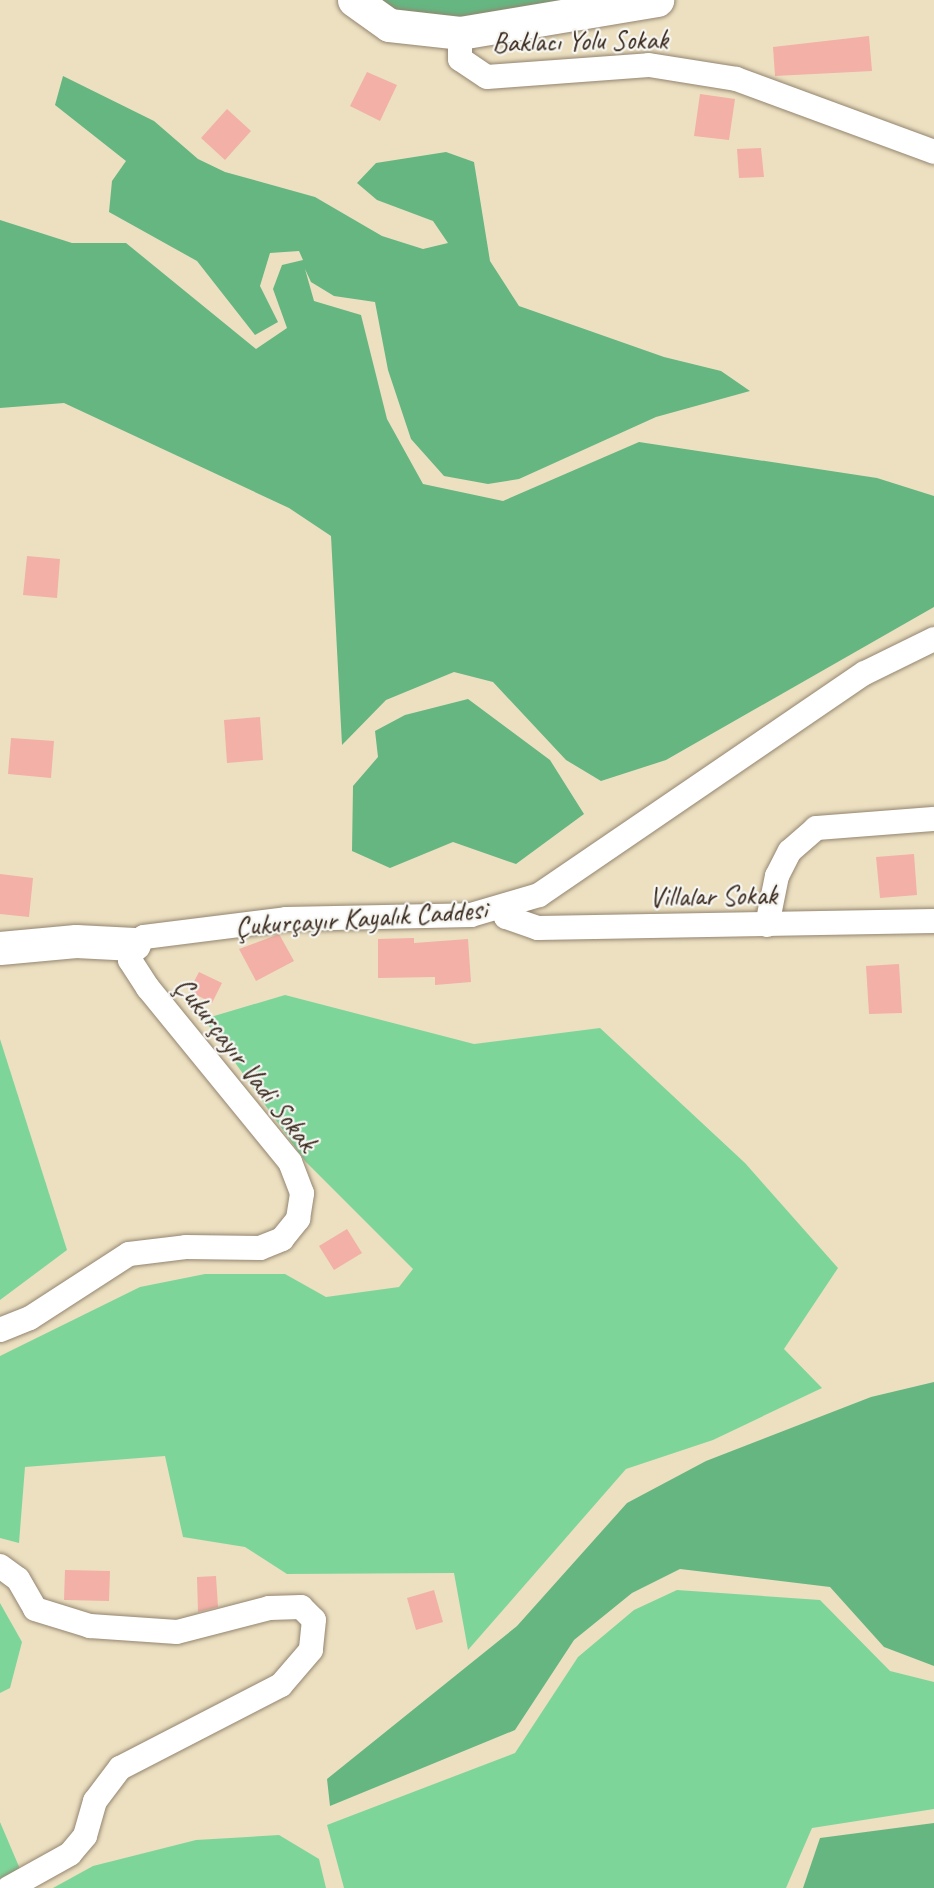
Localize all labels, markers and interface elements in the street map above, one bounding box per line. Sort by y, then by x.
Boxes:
street label: Baklacı Yolu Sokak [492,23,668,59]
street label: Villalar Sokak [649,878,777,914]
street label: Çukurçayır Kayalık Caddesi [234,892,488,944]
street label: Çukurçayır Vadi Sokak [168,971,324,1157]

